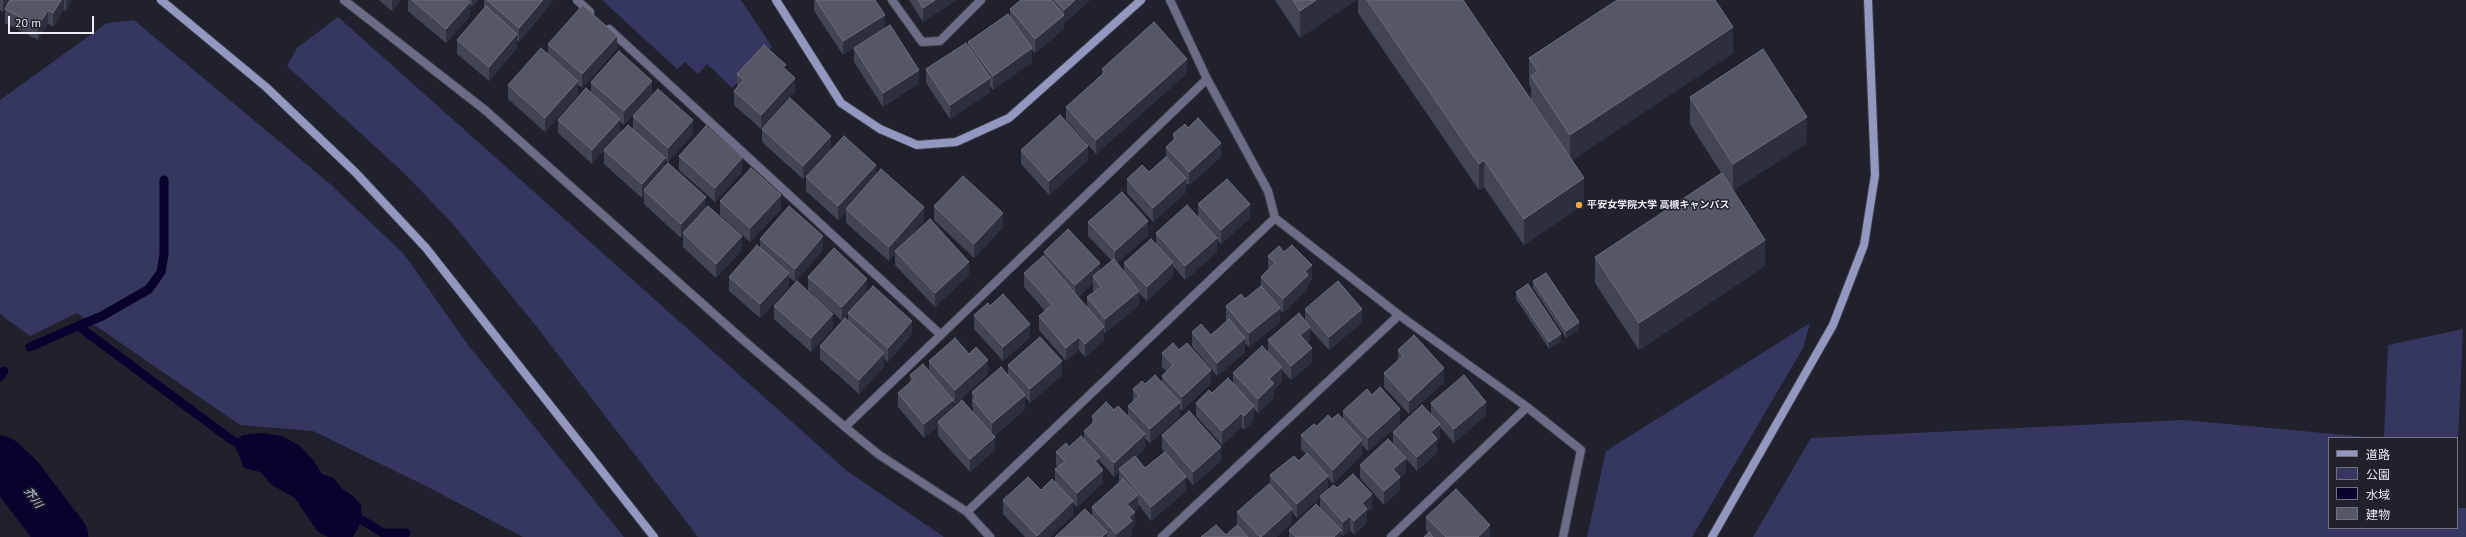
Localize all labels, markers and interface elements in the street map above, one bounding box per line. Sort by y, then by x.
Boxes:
scale bar [10,8,96,34]
text: 20 m [15,15,41,30]
place label: 平安女学院大学 高槻キャンパス [1587,199,1730,211]
marker: 平安女学院大学 高槻キャンパス [1574,200,1584,210]
legend [2328,437,2458,529]
text: 道路 [2366,447,2390,462]
text: 公園 [2366,467,2390,482]
water label: 芥川 [21,485,45,511]
text: 水域 [2366,487,2390,502]
text: 建物 [2366,507,2390,522]

